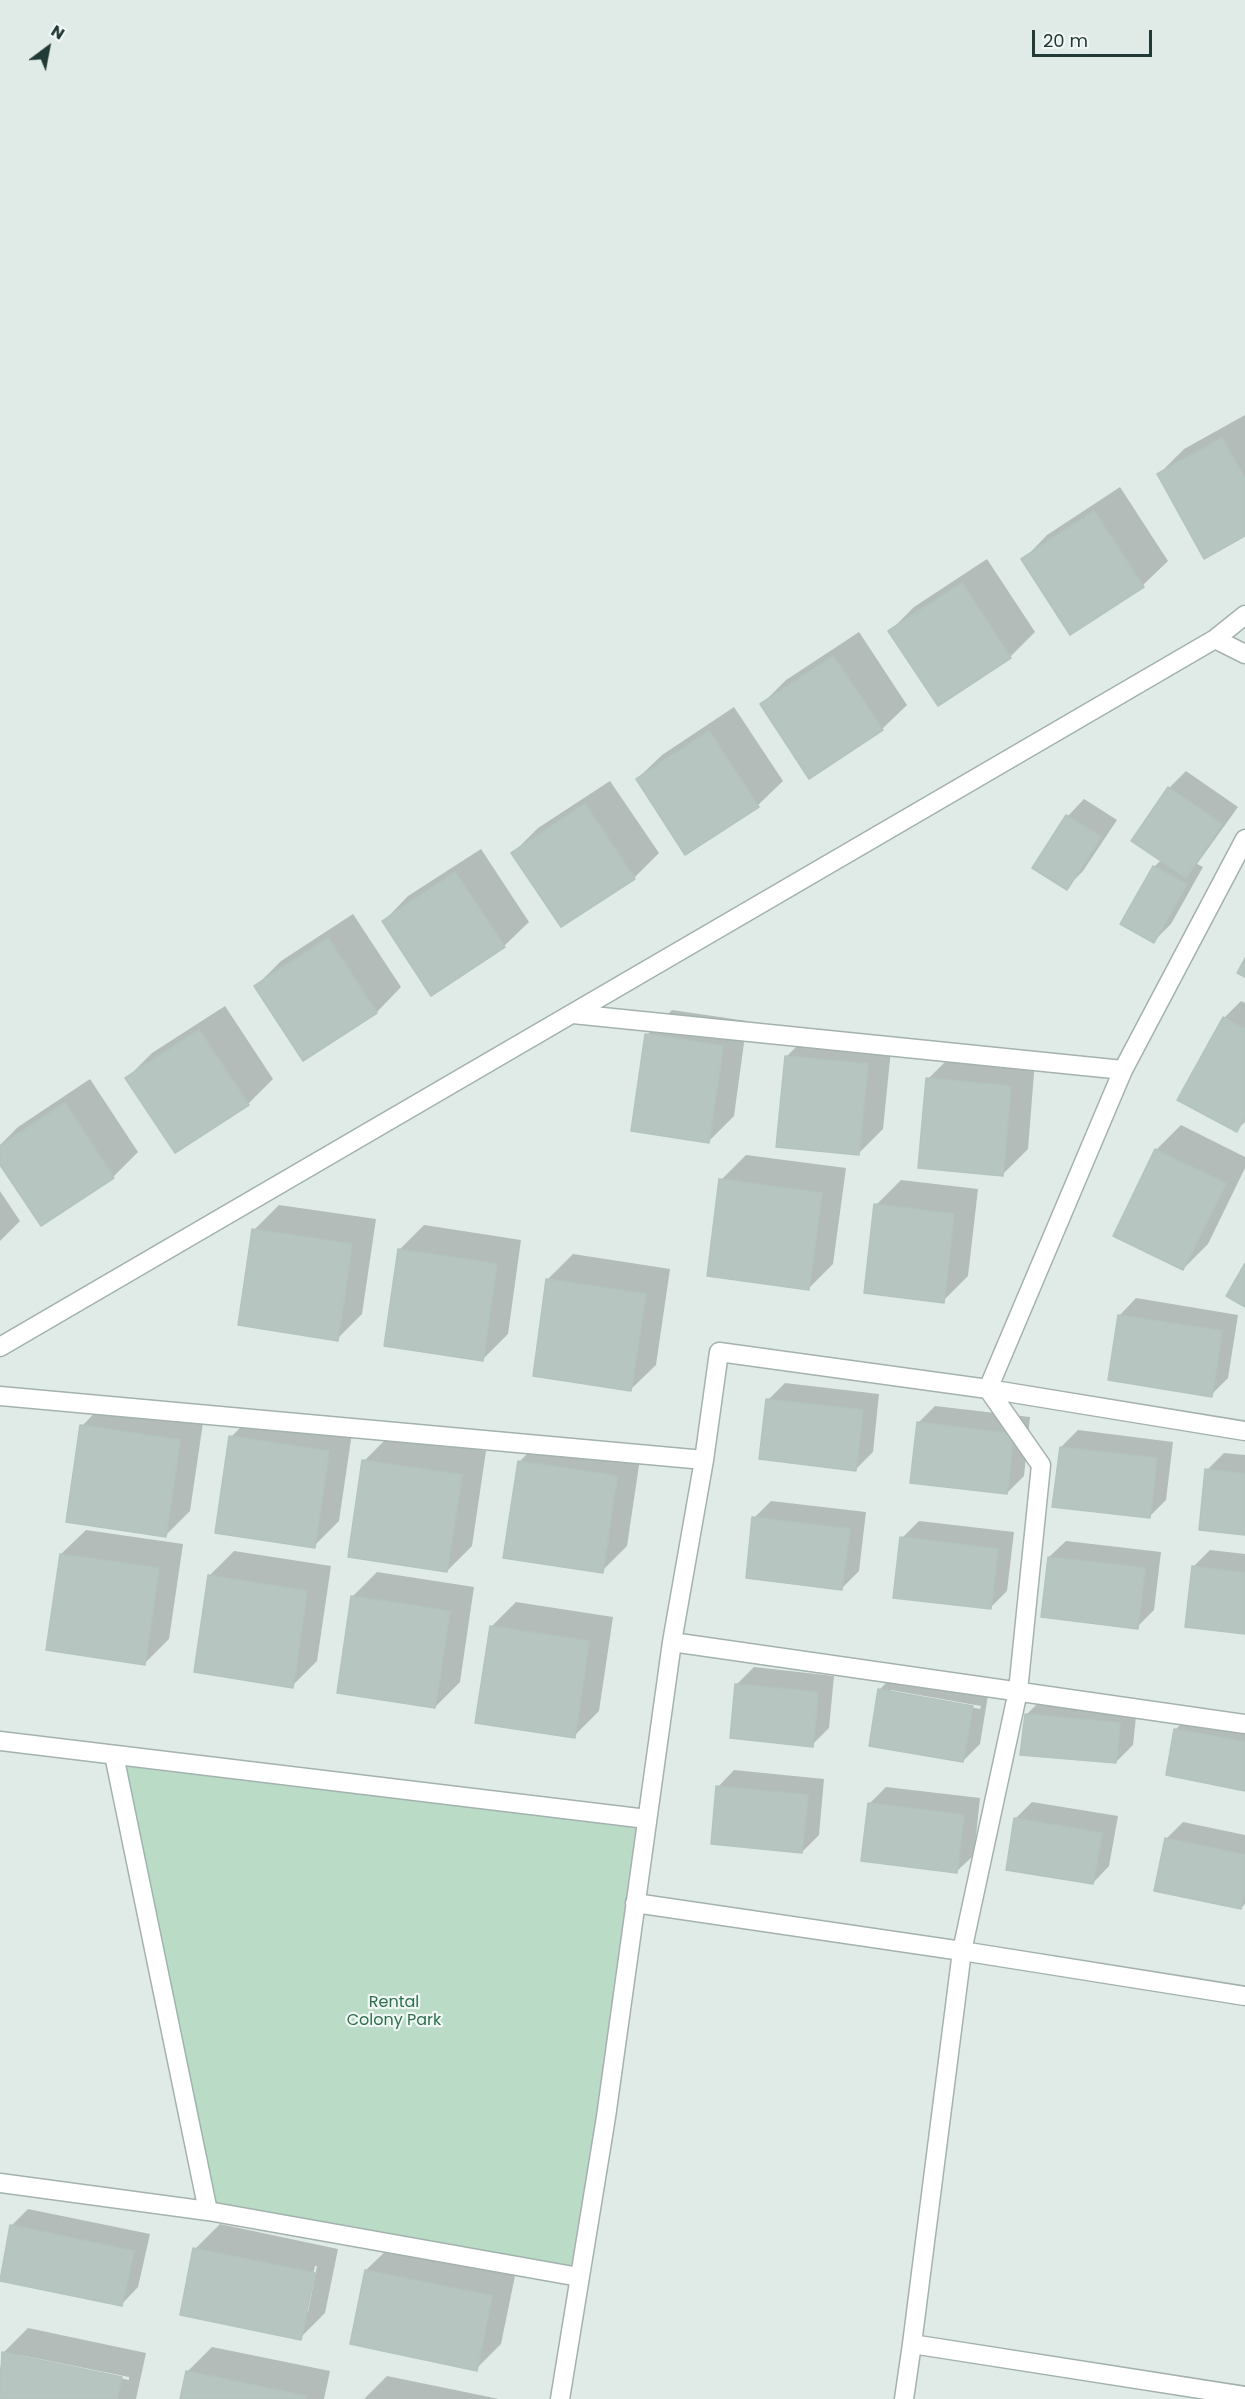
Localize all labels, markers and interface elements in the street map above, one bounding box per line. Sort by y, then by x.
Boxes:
north arrow [18,18,78,78]
scale bar [1035,18,1155,56]
text: N [47,19,69,45]
text: 20 m [1043,28,1088,53]
park label: Rental Colony Park [347,1993,441,2031]

